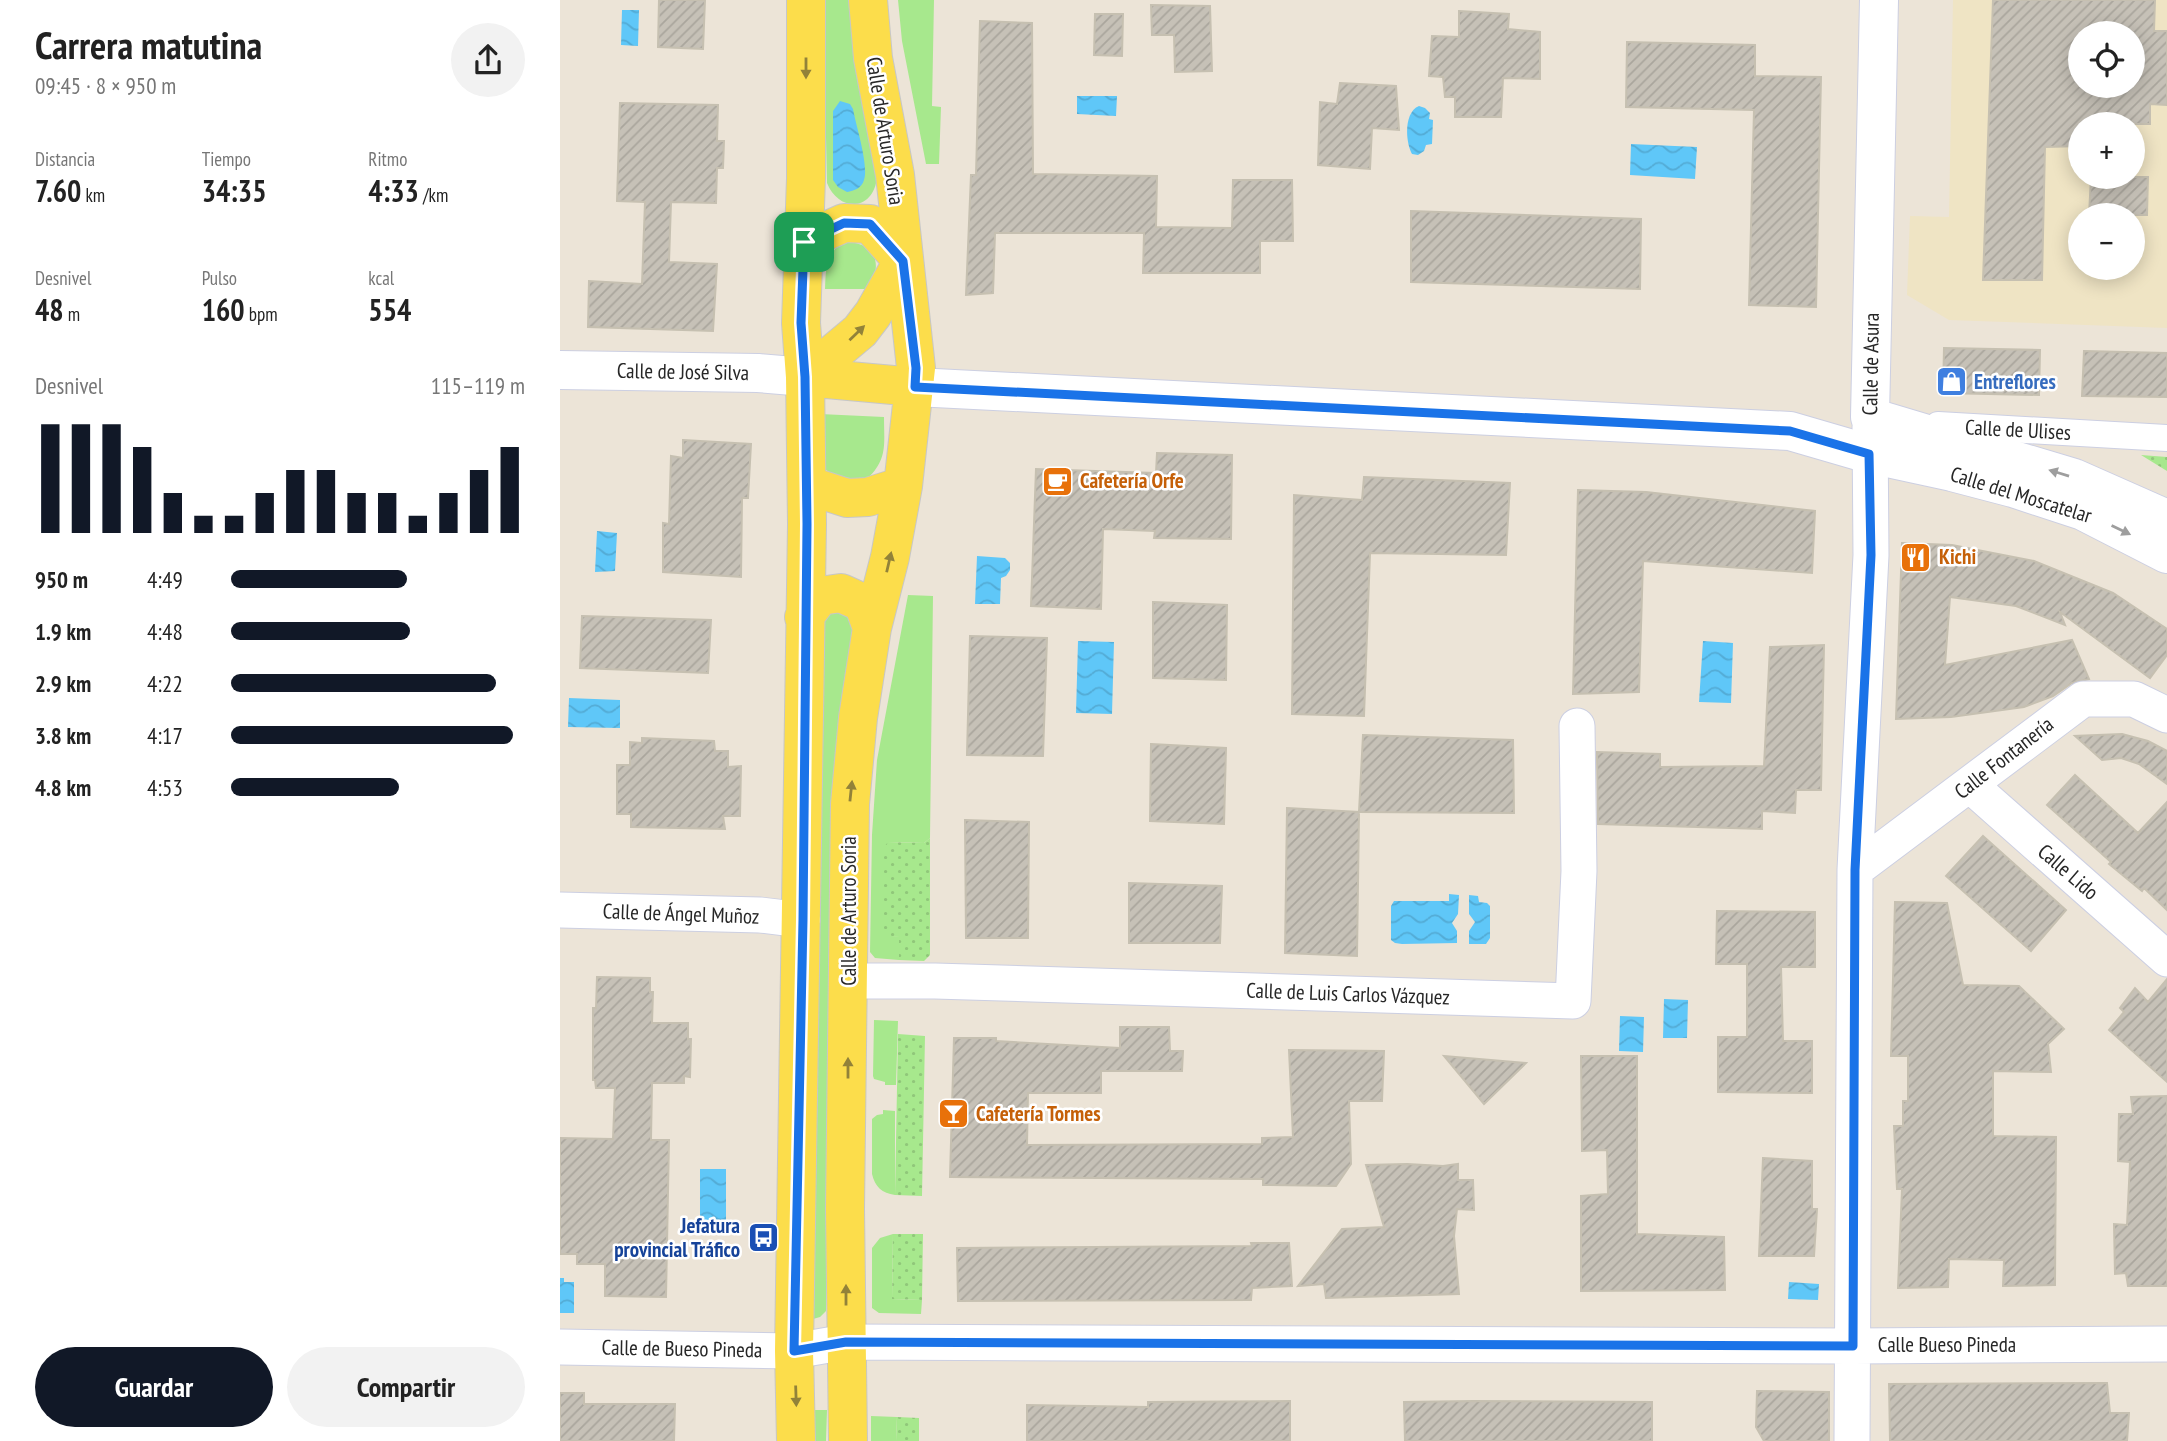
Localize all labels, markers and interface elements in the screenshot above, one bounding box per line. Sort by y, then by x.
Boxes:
text: Carrera matutina [35,20,262,69]
map controls [2068,21,2145,280]
button: locate [2068,21,2145,98]
button: share [451,23,525,97]
street label: Calle de Arturo Soria [860,55,911,207]
one-way arrow [800,57,812,79]
text: 09:45 · 8 × 950 m [35,71,176,100]
button: + [2068,112,2145,189]
text: Distancia [35,147,95,171]
text: Tiempo [202,147,251,171]
text: Ritmo [368,147,407,171]
text: 7.60 [35,171,81,210]
text: 34:35 [202,171,267,210]
text: 4:33 [368,171,419,210]
text: km [81,183,105,207]
text: /km [419,183,448,207]
button: − [2068,203,2145,280]
pin [774,212,834,272]
icon: arrive [785,223,823,261]
text: Desnivel [35,266,91,290]
text: Pulso [202,266,237,290]
text: kcal [368,266,394,290]
text: 48 [35,290,64,329]
text: 160 [202,290,245,329]
text: 554 [368,290,411,329]
text: m [64,302,80,326]
text: bpm [245,302,278,326]
street label: Calle de Asura [1856,312,1885,416]
one-way arrow [848,325,865,341]
street label: Calle de José Silva [617,357,749,386]
shop icon: Entreflores [1934,365,1968,399]
place label: Entreflores [1974,368,2056,395]
text: Desnivel [35,371,103,400]
text: 115–119 m [431,371,525,400]
street label: Calle de Ulises [1964,413,2072,446]
street label: Calle del Moscatelar [1947,460,2095,529]
cafe icon: Cafetería Orfe [1040,464,1074,498]
place label: Cafetería Orfe [1080,467,1184,494]
one-way arrow [2049,467,2070,478]
one-way arrow [2111,524,2131,535]
restaurant icon: Kichi [1899,540,1933,574]
place label: Kichi [1939,543,1976,570]
one-way arrow [883,551,894,573]
text: 950 m [35,565,88,594]
text: 4:49 [147,565,183,594]
text: 1.9 km [35,617,91,646]
text: 4:48 [147,617,183,646]
text: 2.9 km [35,669,91,698]
text: 4:22 [147,669,183,698]
street label: Calle Fontanería [1949,711,2059,805]
text: 3.8 km [35,721,91,750]
text: 4:17 [147,721,183,750]
text: 4.8 km [35,773,91,802]
text: 4:53 [147,773,183,802]
one-way arrow [846,780,857,802]
street label: Calle de Arturo Soria [835,836,862,986]
street label: Calle Lido [2032,838,2104,905]
street label: Calle de Ángel Muñoz [602,897,760,930]
street label: Calle de Luis Carlos Vázquez [1246,976,1450,1011]
one-way arrow [842,1057,853,1079]
bar icon: Cafetería Tormes [936,1097,970,1131]
place label: Cafetería Tormes [976,1100,1101,1127]
place label: Jefatura provincial Tráfico [614,1212,740,1263]
bus stop icon: Jefatura provincial Tráfico [746,1221,780,1255]
one-way arrow [840,1284,852,1306]
street label: Calle Bueso Pineda [1878,1331,2016,1358]
street label: Calle de Bueso Pineda [601,1334,763,1363]
button: Guardar [35,1347,273,1427]
button: Compartir [287,1347,525,1427]
one-way arrow [791,1385,802,1407]

